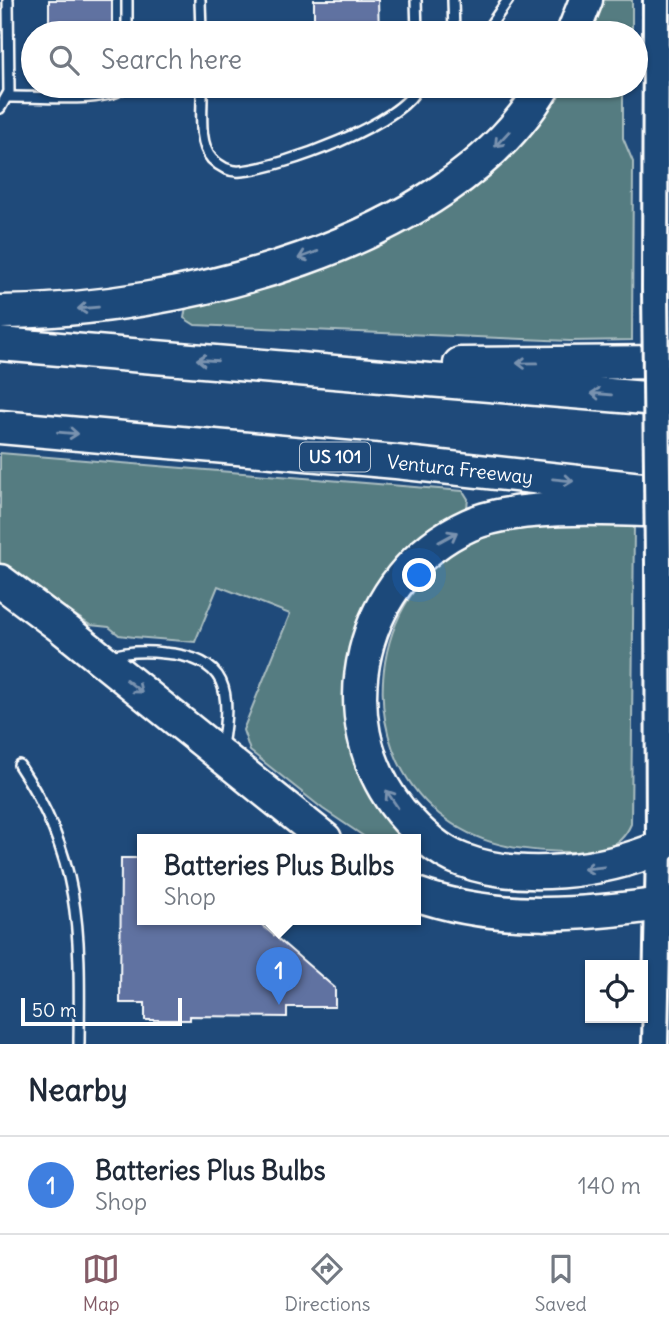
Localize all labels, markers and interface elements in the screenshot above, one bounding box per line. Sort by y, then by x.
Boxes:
search box [21,21,648,98]
icon: search [45,41,83,79]
text: Search here [101,43,242,76]
one-way arrow [493,130,510,147]
one-way arrow [298,250,320,262]
one-way arrow [77,302,100,315]
one-way arrow [196,353,219,366]
one-way arrow [516,356,539,370]
one-way arrow [590,387,613,400]
one-way arrow [56,427,79,440]
road number: US 101 [300,443,370,472]
street label: Ventura Freeway [386,449,534,489]
one-way arrow [551,474,574,487]
one-way arrow [438,530,458,544]
your location [402,558,436,592]
one-way arrow [125,678,143,693]
one-way arrow [385,790,399,809]
popup [137,834,421,925]
text: Batteries Plus Bulbs [164,849,394,882]
one-way arrow [583,862,606,875]
text: Shop [164,882,216,911]
pin: 1 [256,947,302,1005]
map controls [585,960,648,1023]
button: locate [585,960,648,1023]
scale bar [21,995,182,1027]
text: 50 m [32,998,77,1022]
text: Nearby [28,1071,128,1109]
text: Batteries Plus Bulbs [95,1154,325,1187]
text: 1 [46,1171,56,1200]
text: 140 m [578,1171,641,1200]
text: Shop [95,1187,147,1216]
tab: Map [82,1250,120,1316]
tab: Directions [285,1250,370,1316]
tab: Saved [535,1250,587,1316]

